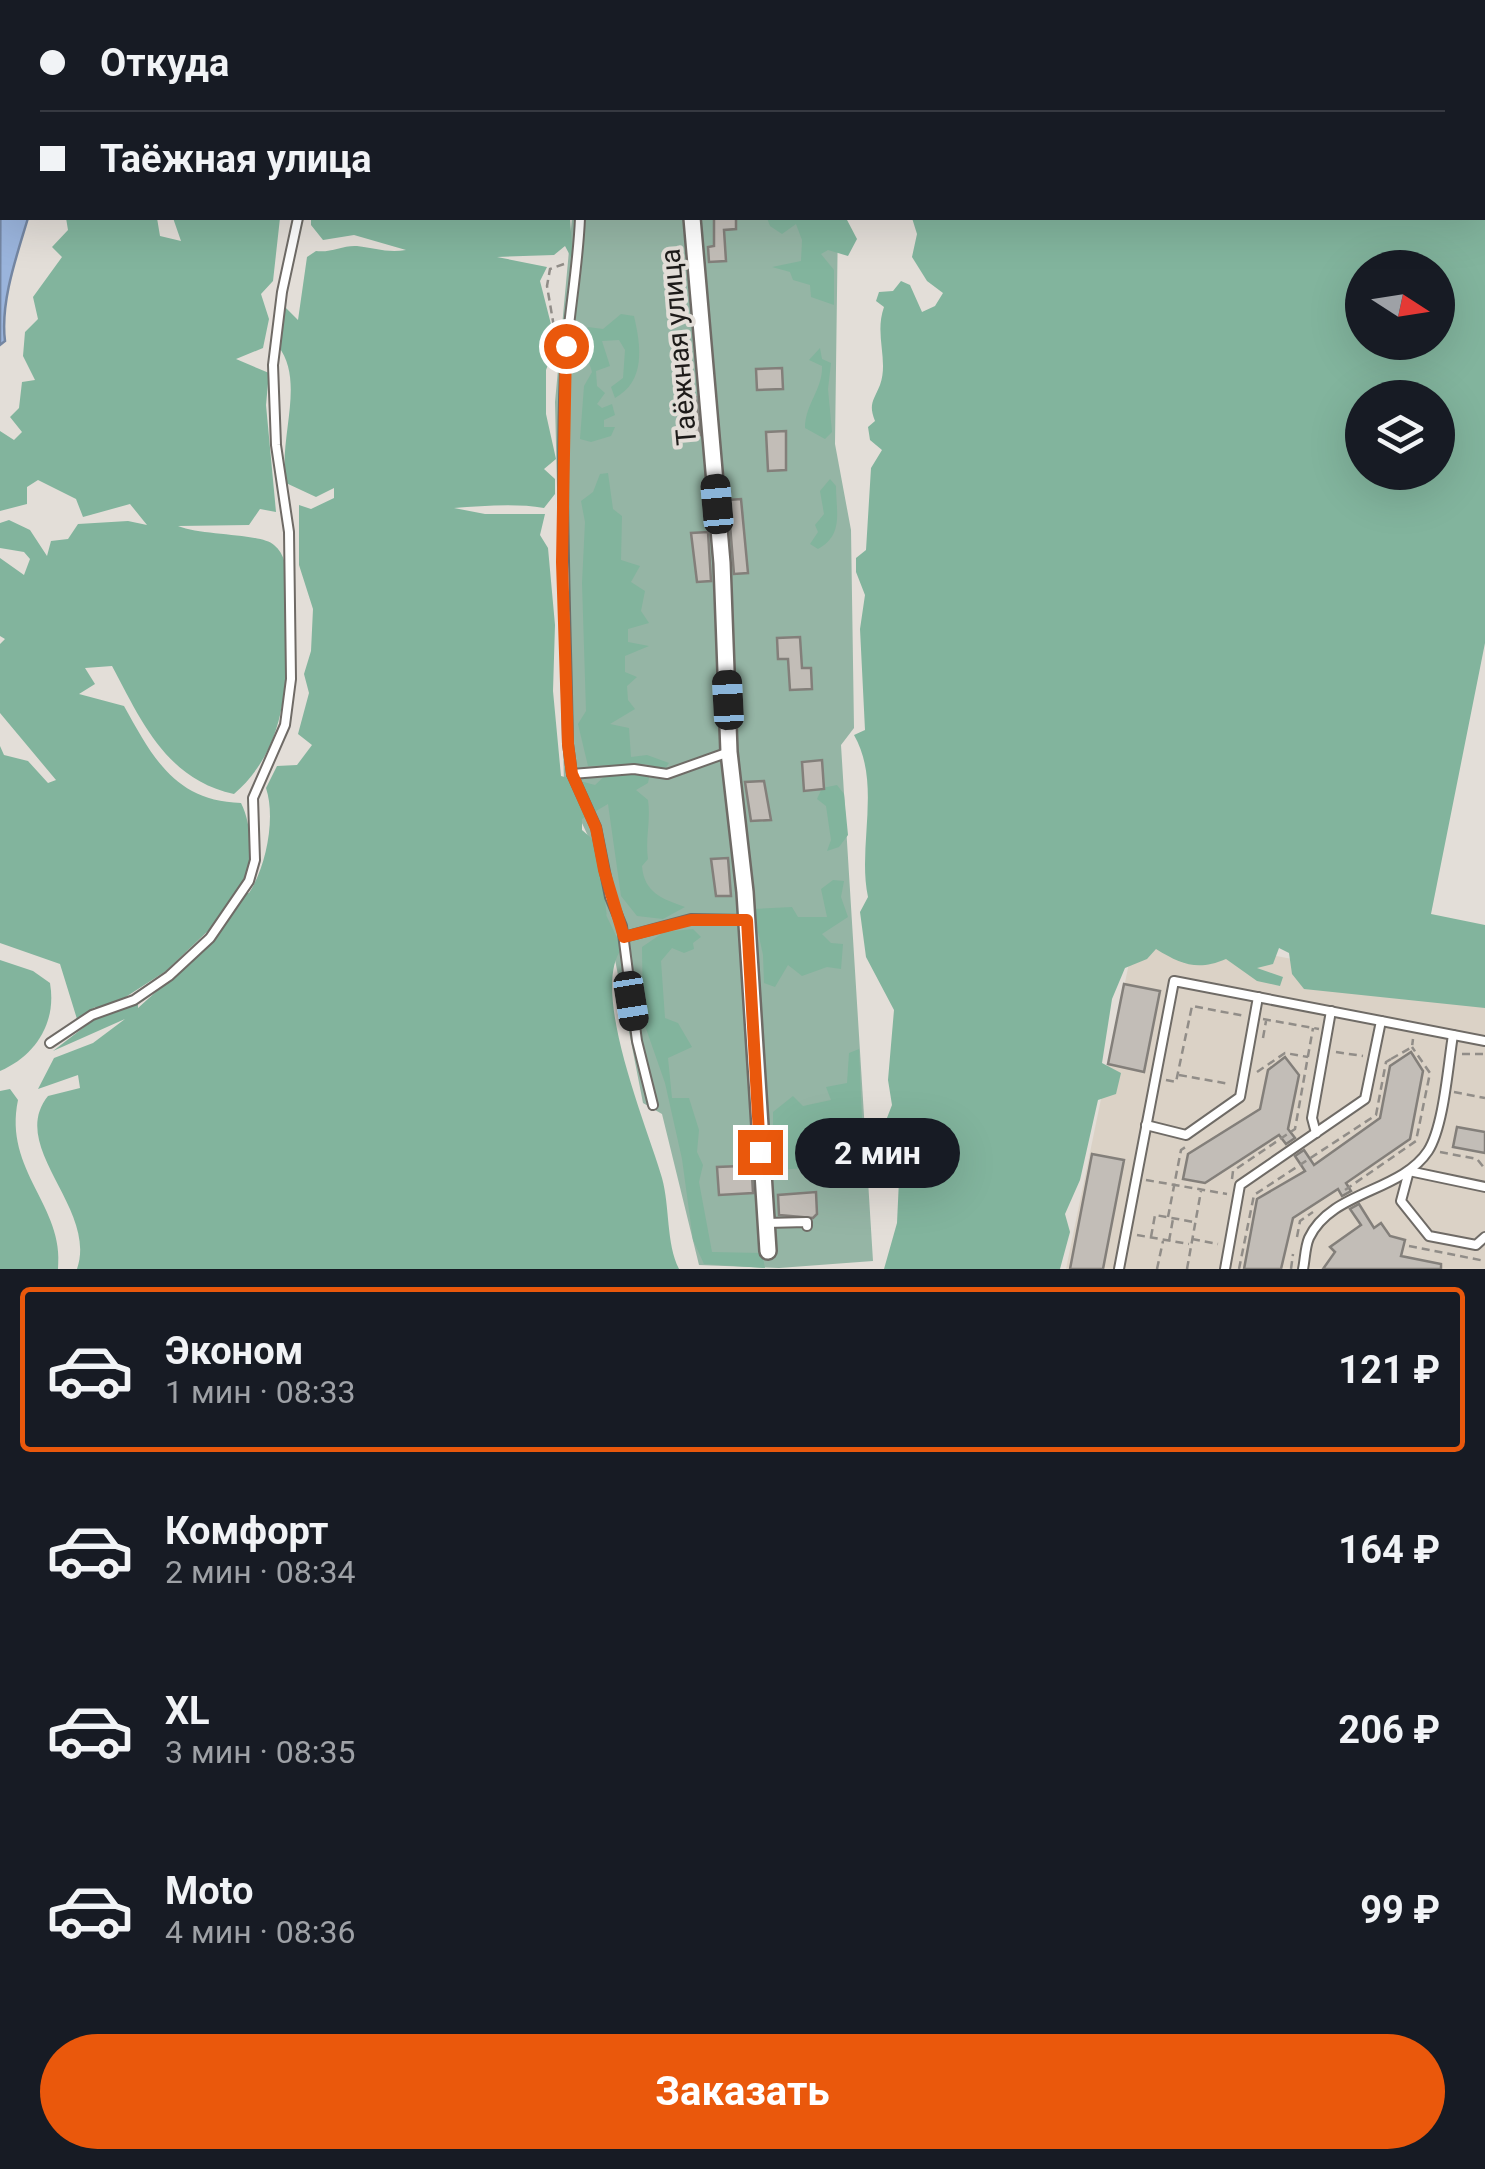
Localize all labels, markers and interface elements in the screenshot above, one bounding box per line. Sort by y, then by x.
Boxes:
text: Откуда [100,41,229,85]
text: Таёжная улица [100,137,372,181]
street label: Таёжная улица [653,247,704,447]
north arrow [1345,250,1455,360]
map controls [1345,250,1455,490]
route start [544,324,589,369]
button: layers [1345,380,1455,490]
car [699,473,735,535]
car [711,669,745,731]
car [611,969,651,1033]
callout: 2 мин [795,1117,960,1187]
route end [738,1130,783,1175]
text: 2 мин [834,1134,921,1172]
icon: car [45,1325,135,1415]
text: Эконом [165,1329,303,1373]
text: 121 ₽ [1338,1348,1440,1392]
text: 1 мин · 08:33 [165,1373,356,1411]
icon: car [45,1505,135,1595]
text: Комфорт [165,1509,328,1553]
text: 164 ₽ [1338,1528,1440,1572]
text: 2 мин · 08:34 [165,1553,356,1591]
icon: car [45,1685,135,1775]
text: XL [165,1689,210,1733]
text: 206 ₽ [1338,1708,1440,1752]
text: 3 мин · 08:35 [165,1733,356,1771]
icon: car [45,1865,135,1955]
text: Moto [165,1869,254,1913]
text: 99 ₽ [1360,1888,1440,1932]
text: 4 мин · 08:36 [165,1913,356,1951]
button: Заказать [40,2034,1445,2149]

